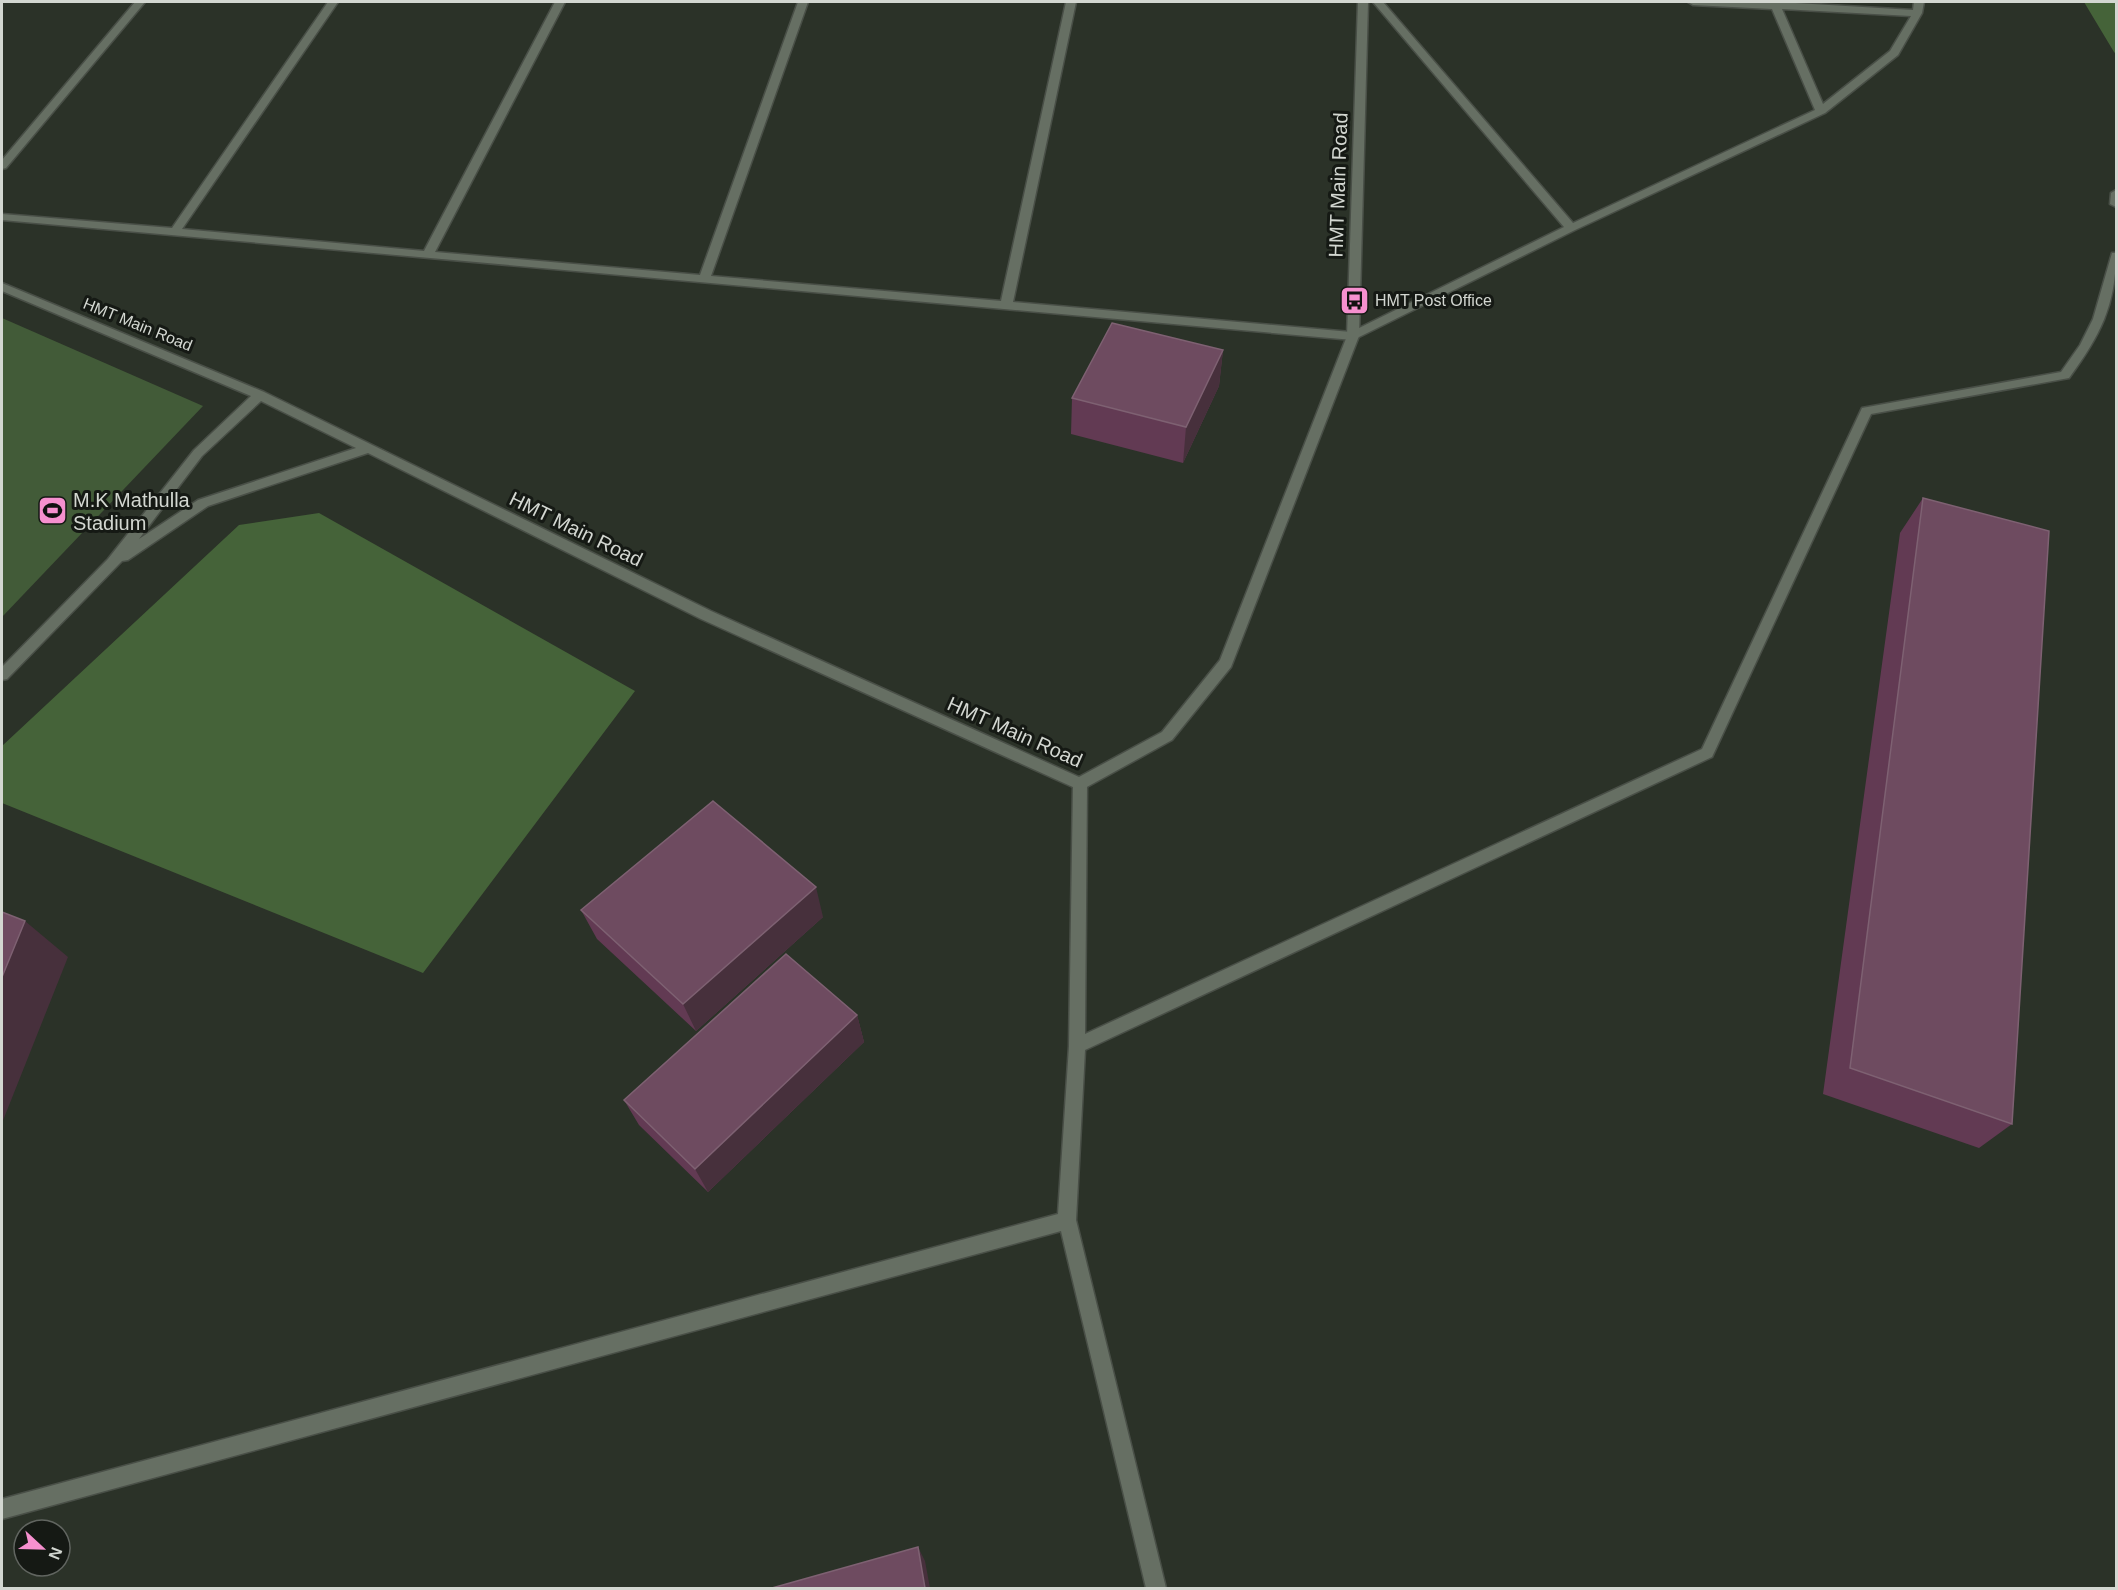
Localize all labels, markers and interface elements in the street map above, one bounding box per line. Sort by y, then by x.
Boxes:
street label: HMT Main Road [1324,112,1352,258]
bus stop icon: HMT Post Office [1338,284,1370,316]
place label: HMT Post Office [1375,292,1492,309]
street label: HMT Main Road [81,295,195,354]
street label: HMT Main Road [506,487,646,571]
place label: M.K Mathulla Stadium [73,489,191,534]
sports icon: M.K Mathulla Stadium [36,495,68,527]
street label: HMT Main Road [944,692,1086,772]
north arrow [12,1518,72,1578]
text: N [45,1545,65,1562]

